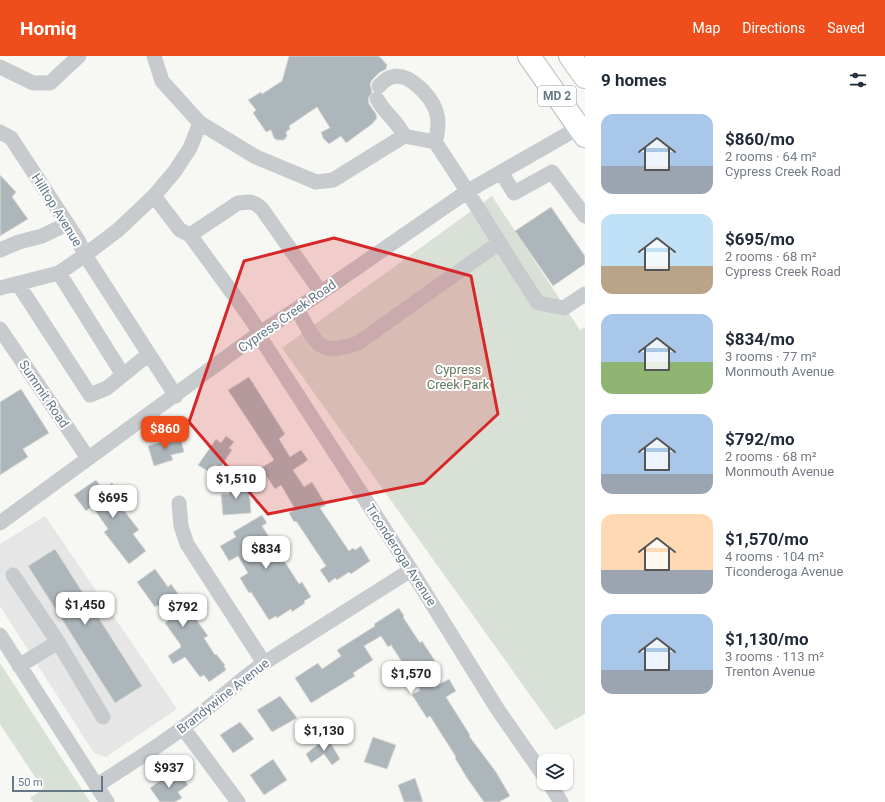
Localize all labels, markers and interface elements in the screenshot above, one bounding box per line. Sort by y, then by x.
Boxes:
text: Homiq [20,17,76,40]
text: Map [693,20,720,36]
text: Directions [742,20,805,36]
text: Saved [827,20,865,36]
icon: filters [847,69,869,91]
text: 9 homes [601,70,667,90]
road number: MD 2 [538,86,576,106]
text: $860/mo [725,129,795,149]
icon: home [633,130,681,178]
text: 2 rooms · 64 m² [725,149,817,164]
text: Cypress Creek Road [725,164,841,179]
street label: Hilltop Avenue [29,171,85,249]
text: $695/mo [725,229,795,249]
icon: home [633,230,681,278]
text: 2 rooms · 68 m² [725,249,817,264]
text: Cypress Creek Road [725,264,841,279]
street label: Cypress Creek Road [235,277,339,355]
text: $834/mo [725,329,795,349]
icon: home [633,330,681,378]
text: 3 rooms · 77 m² [725,349,817,364]
street label: Summit Road [16,357,72,431]
park label: Cypress Creek Park [427,362,490,392]
text: Monmouth Avenue [725,364,834,379]
pin: $860 [141,416,189,450]
text: $860 [150,421,180,436]
text: $792/mo [725,429,795,449]
icon: home [633,430,681,478]
text: 2 rooms · 68 m² [725,449,817,464]
text: Monmouth Avenue [725,464,834,479]
pin: $1,510 [203,466,269,500]
text: $1,510 [216,471,256,486]
pin: $695 [89,485,137,519]
text: $695 [98,490,128,505]
street label: Ticonderoga Avenue [362,501,440,609]
text: $1,570/mo [725,529,809,549]
icon: home [633,530,681,578]
pin: $834 [242,536,290,570]
text: $834 [251,541,281,556]
text: 4 rooms · 104 m² [725,549,824,564]
text: Ticonderoga Avenue [725,564,843,579]
pin: $1,450 [52,592,118,626]
pin: $792 [159,594,207,628]
text: $1,450 [65,597,105,612]
text: $792 [168,599,198,614]
text: $1,130/mo [725,629,809,649]
icon: home [633,630,681,678]
text: 3 rooms · 113 m² [725,649,824,664]
street label: Brandywine Avenue [174,655,272,737]
pin: $1,570 [378,661,444,695]
text: Trenton Avenue [725,664,815,679]
text: $1,570 [391,666,431,681]
pin: $1,130 [291,718,357,752]
text: $1,130 [304,723,344,738]
map controls [537,754,573,790]
button: layers [537,754,573,790]
pin: $937 [145,755,193,789]
text: $937 [154,760,184,775]
scale bar [12,774,103,793]
text: 50 m [18,776,43,789]

